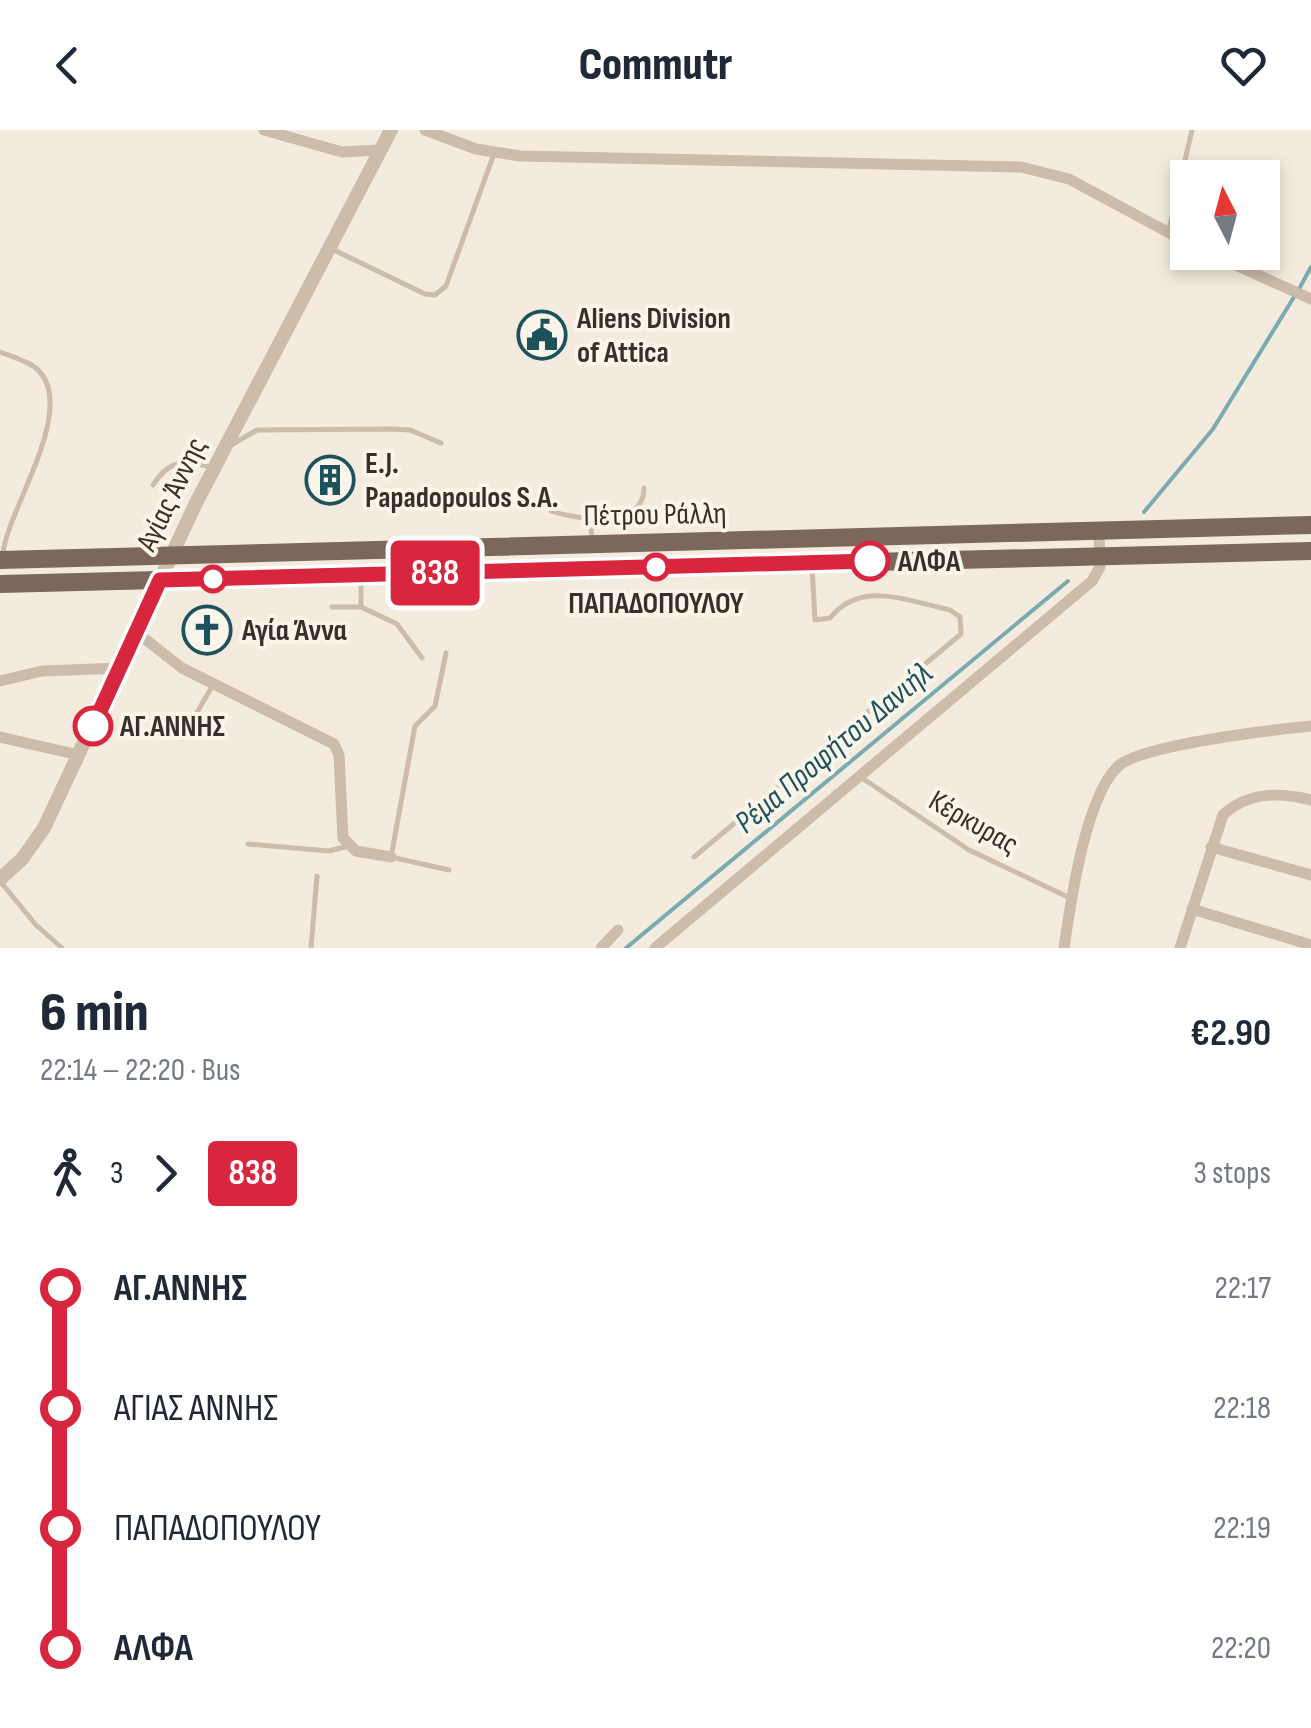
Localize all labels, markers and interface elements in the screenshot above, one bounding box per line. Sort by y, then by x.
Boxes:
icon: back [40,38,95,93]
text: Commutr [579,38,732,93]
icon: heart [1216,38,1271,93]
north arrow [1170,160,1280,270]
map controls [1170,160,1280,270]
place label: Aliens Division of Attica [576,301,731,371]
public building icon: Aliens Division of Attica [516,309,568,361]
street label: Αγίας Άννης [129,432,215,558]
place label: E.J. Papadopoulos S.A. [365,446,559,516]
building icon: E.J. Papadopoulos S.A. [304,454,356,506]
street label: Πέτρου Ράλλη [583,496,727,534]
line badge: 838 [378,540,492,606]
marker: ΑΛΦΑ [851,542,889,580]
place label: ΑΛΦΑ [897,544,961,580]
text: 838 [411,552,459,595]
marker: ΠΑΠΑΔΟΠΟΥΛΟΥ [643,554,669,580]
unlabelled marker [200,566,226,592]
place label: ΠΑΠΑΔΟΠΟΥΛΟΥ [568,586,744,622]
church icon: Αγία Άννα [181,604,233,656]
place label: Αγία Άννα [241,613,348,649]
water label: Ρέμα Προφήτου Δανιήλ [727,654,941,842]
marker: ΑΓ.ΑΝΝΗΣ [74,707,112,745]
place label: ΑΓ.ΑΝΝΗΣ [119,709,225,745]
street label: Κέρκυρας [922,783,1025,863]
text: 6 min [40,980,149,1047]
text: €2.90 [1190,1011,1271,1056]
text: 22:14 – 22:20 · Bus [40,1051,241,1090]
icon: walk [40,1146,95,1201]
icon: forward [138,1146,193,1201]
text: 838 [228,1152,277,1195]
text: 3 [110,1154,123,1193]
text: 3 stops [1193,1154,1271,1193]
text: ΑΓ.ΑΝΝΗΣ [114,1266,247,1311]
text: 22:17 [1215,1269,1271,1308]
text: ΑΓΙΑΣ ΑΝΝΗΣ [114,1386,278,1431]
text: 22:18 [1213,1389,1271,1428]
text: ΠΑΠΑΔΟΠΟΥΛΟΥ [114,1506,321,1551]
text: 22:19 [1213,1509,1271,1548]
text: ΑΛΦΑ [114,1626,193,1671]
text: 22:20 [1211,1629,1271,1668]

